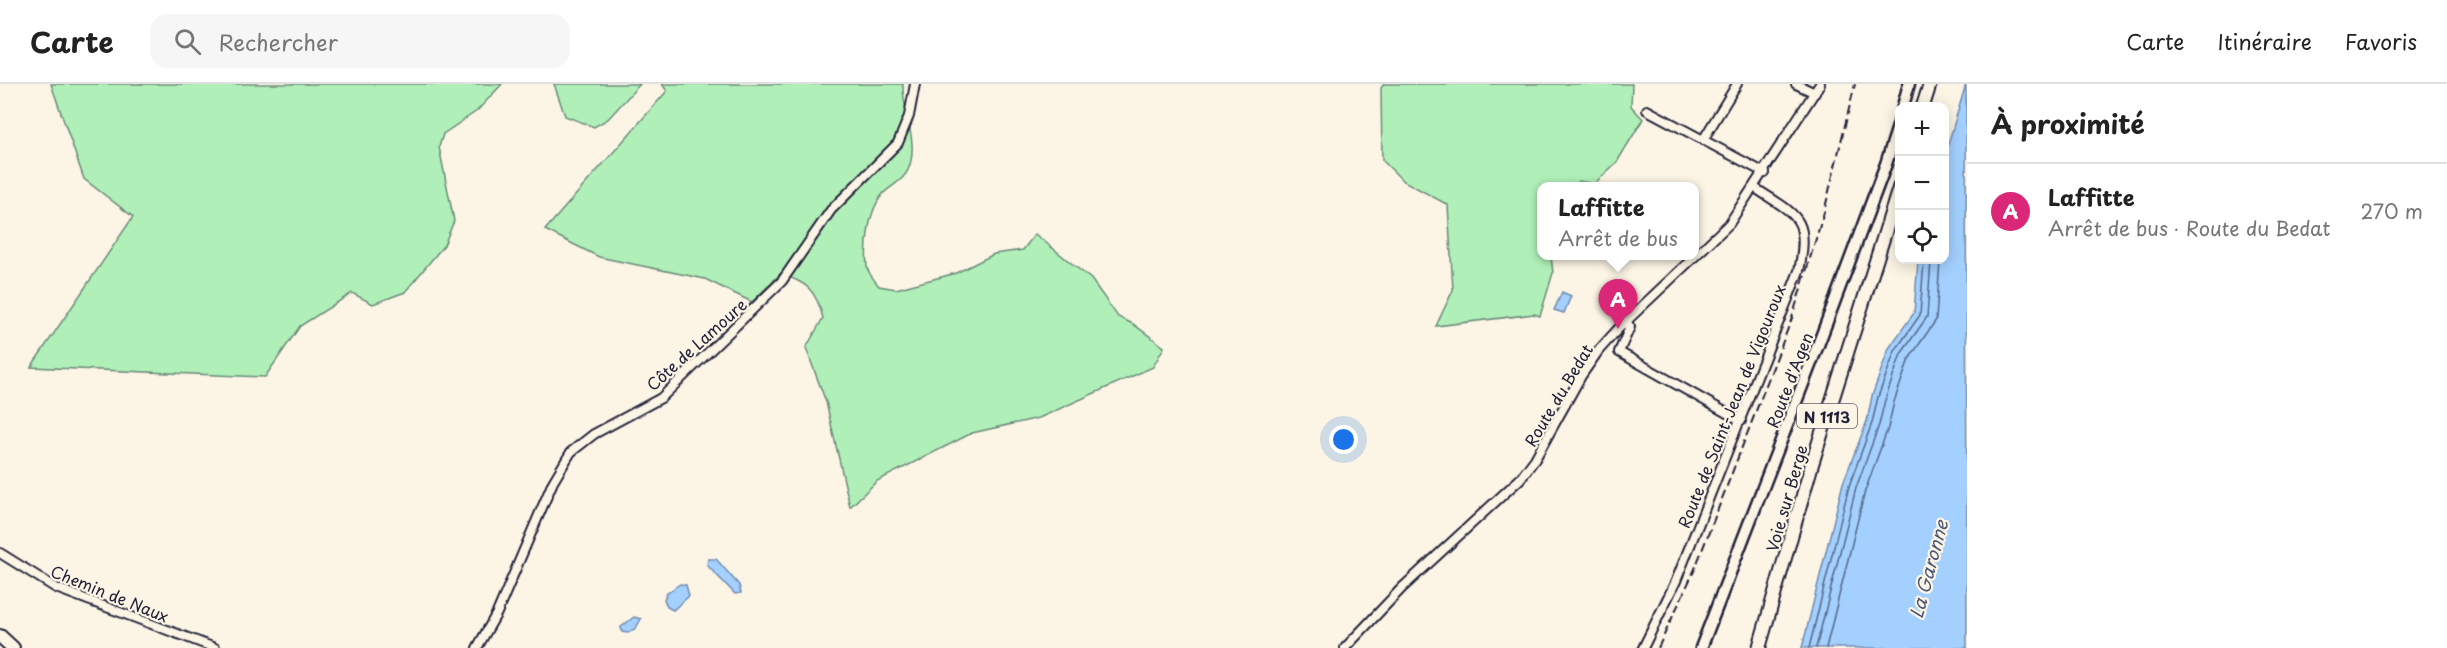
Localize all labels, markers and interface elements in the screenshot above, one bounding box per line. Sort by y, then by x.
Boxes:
search box [150,14,570,68]
text: Carte [30,20,114,63]
icon: search [171,25,204,58]
text: Rechercher [219,25,338,58]
text: Carte [2126,25,2185,57]
text: Itinéraire [2218,25,2312,57]
text: Favoris [2345,25,2417,57]
map controls [1895,102,1949,264]
button: + [1895,102,1949,156]
text: À proximité [1991,104,2145,143]
button: − [1895,156,1949,210]
text: Laffitte [2048,180,2135,213]
popup [1537,182,1699,260]
text: Laffitte [1558,190,1645,223]
text: A [2003,196,2018,226]
text: 270 m [2360,196,2423,226]
button: locate [1895,210,1949,264]
text: Arrêt de bus · Route du Bedat [2048,213,2330,243]
text: Arrêt de bus [1558,223,1678,253]
pin: A [1598,280,1638,329]
street label: Route de Saint-Jean de Vigouroux [1671,281,1791,531]
street label: Côte de Lamoure [640,292,752,396]
street label: Route d'Agen [1760,329,1818,431]
street label: Route du Bedat [1518,339,1598,451]
road number: N 1113 [1797,404,1857,428]
your location [1329,425,1358,454]
street label: Voie sur Berge [1759,441,1813,554]
water label: La Garonne [1902,516,1954,621]
street label: Chemin de Naux [47,558,173,628]

